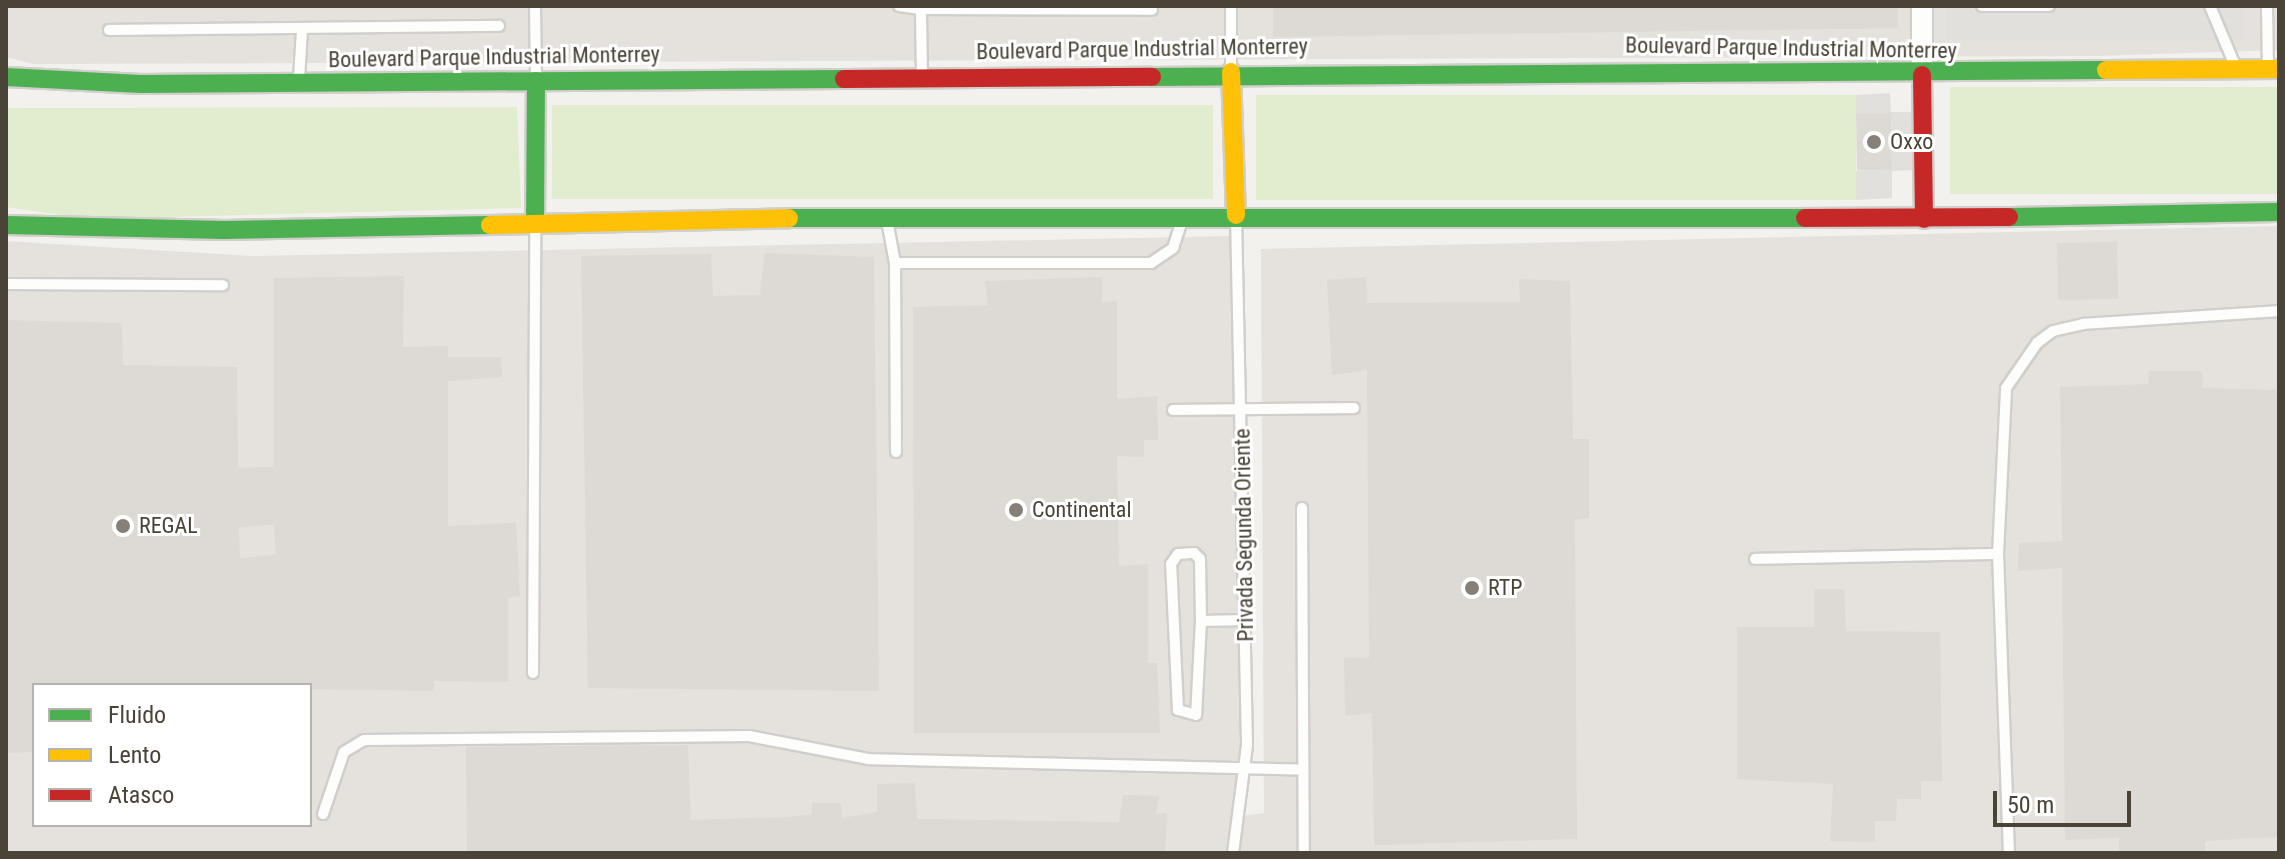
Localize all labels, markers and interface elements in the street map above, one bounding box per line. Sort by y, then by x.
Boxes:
street label: Boulevard Parque Industrial Monterrey [1625,32,1957,64]
street label: Boulevard Parque Industrial Monterrey [976,33,1308,65]
street label: Boulevard Parque Industrial Monterrey [328,41,660,73]
place label: Oxxo [1890,129,1933,155]
marker: Oxxo [1865,133,1883,151]
street label: Privada Segunda Oriente [1229,428,1259,642]
place label: Continental [1032,497,1131,523]
marker: Continental [1007,501,1025,519]
place label: REGAL [139,513,198,539]
marker: REGAL [114,517,132,535]
place label: RTP [1488,575,1522,601]
marker: RTP [1463,579,1481,597]
legend [32,683,312,827]
text: Fluido [108,701,166,729]
text: Lento [108,741,161,769]
scale bar [1997,775,2135,825]
text: Atasco [108,781,174,809]
text: 50 m [2007,791,2054,819]

